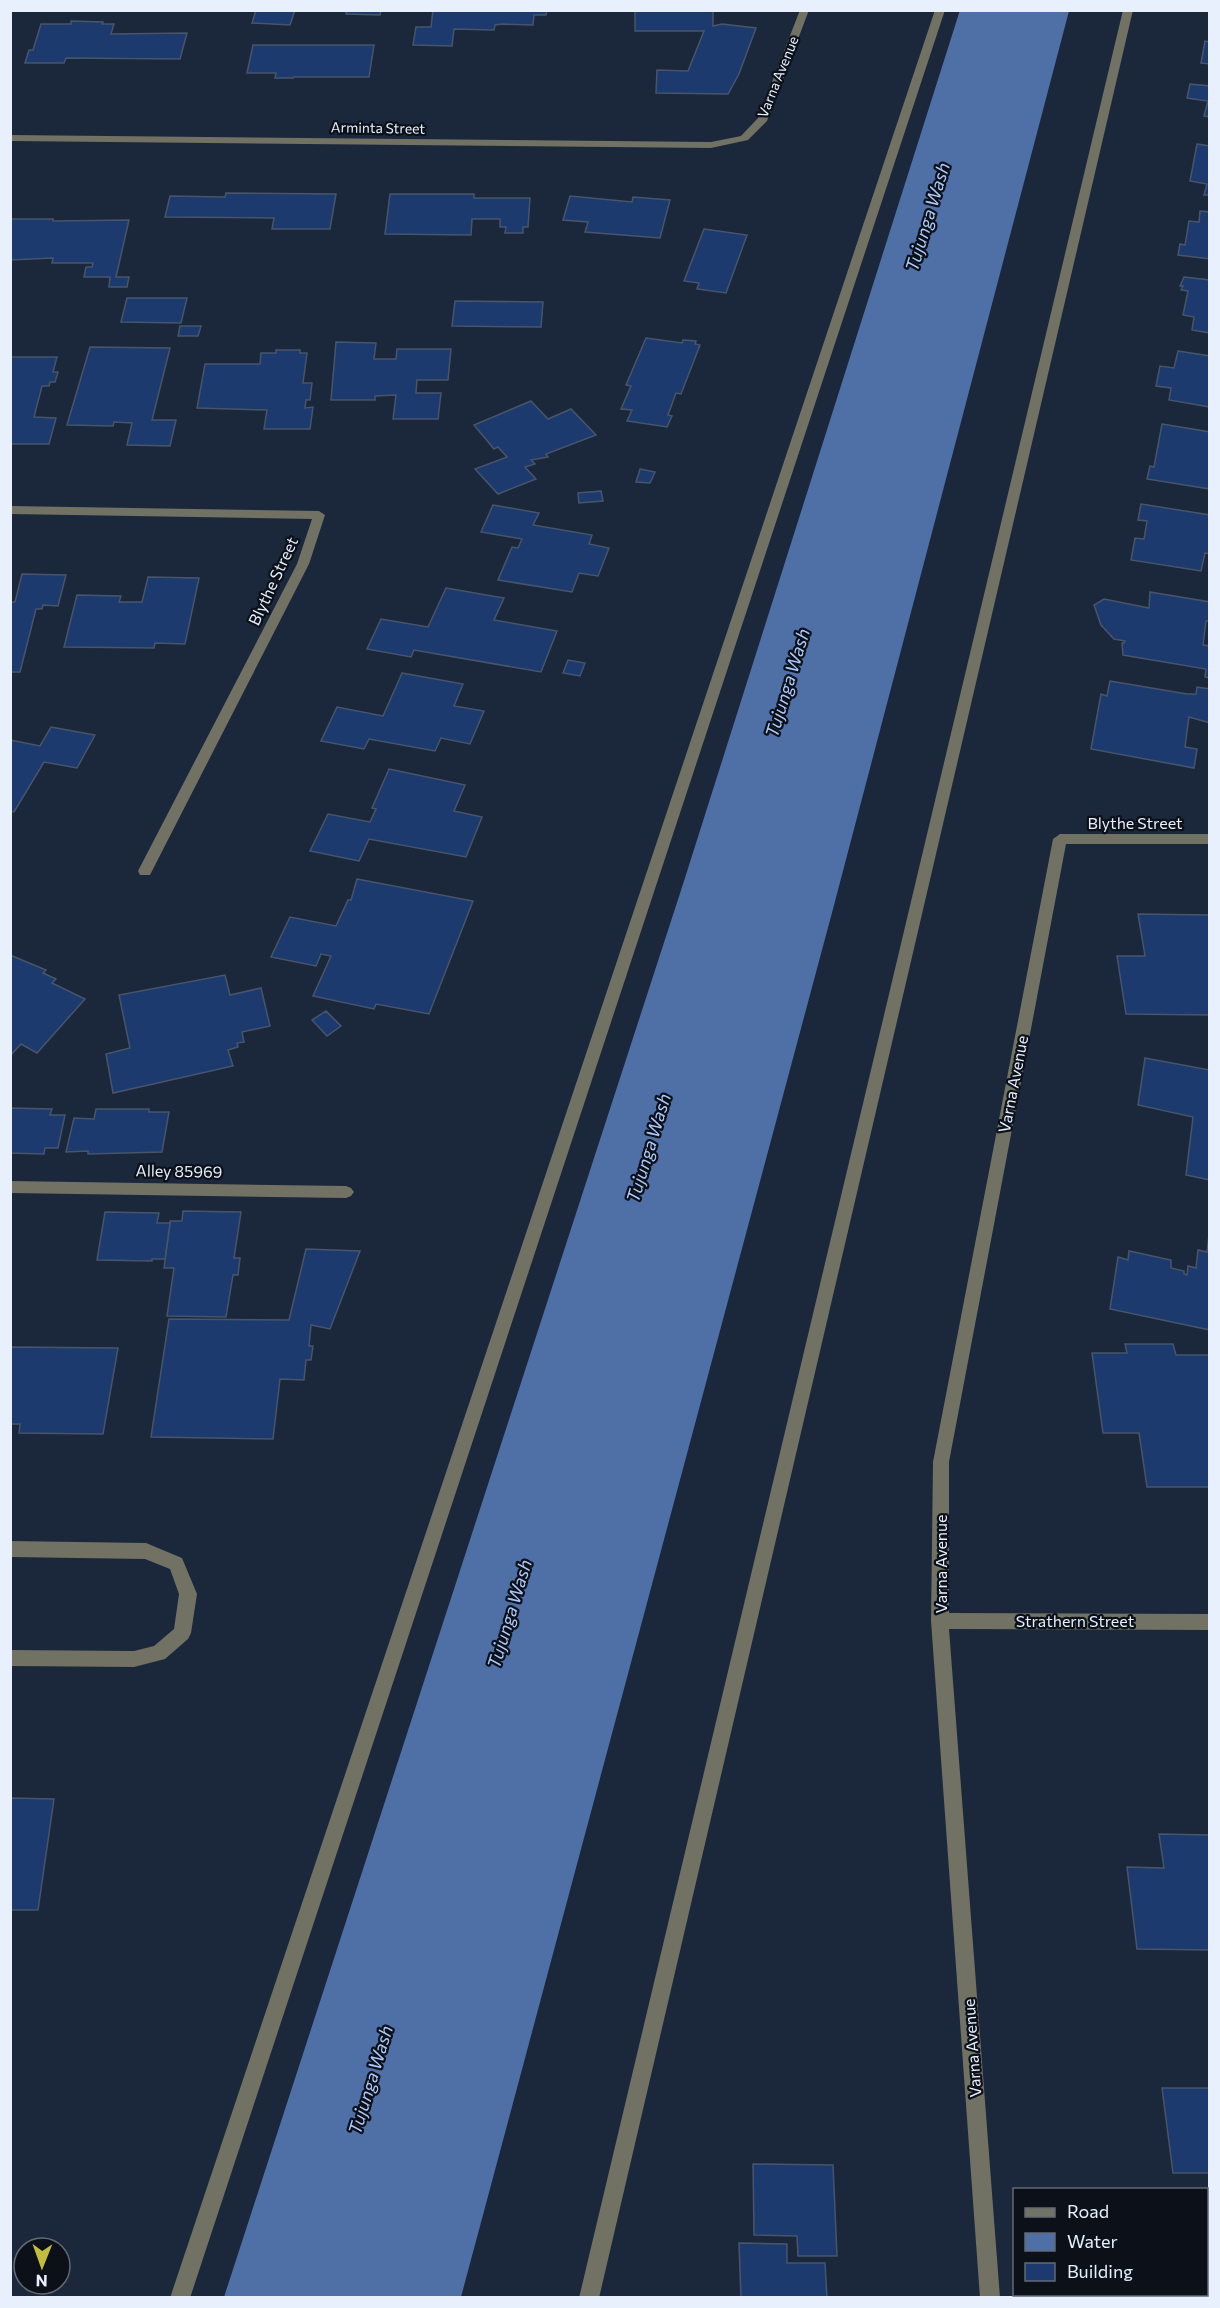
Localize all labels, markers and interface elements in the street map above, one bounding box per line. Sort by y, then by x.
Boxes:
street label: Varna Avenue [753,34,802,120]
street label: Arminta Street [331,118,426,137]
water label: Tujunga Wash [900,160,954,274]
street label: Blythe Street [244,533,301,628]
water label: Tujunga Wash [760,626,814,740]
street label: Blythe Street [1087,813,1183,832]
street label: Varna Avenue [994,1034,1031,1134]
water label: Tujunga Wash [621,1091,675,1205]
street label: Alley 85969 [136,1160,222,1181]
street label: Varna Avenue [931,1515,950,1613]
water label: Tujunga Wash [482,1557,536,1671]
street label: Strathern Street [1016,1611,1135,1630]
street label: Varna Avenue [959,1998,984,2098]
water label: Tujunga Wash [343,2023,397,2137]
legend [1013,2188,1208,2296]
text: Road [1067,2200,1109,2222]
text: Water [1067,2230,1118,2252]
north arrow [12,2236,72,2296]
text: Building [1067,2260,1133,2282]
text: N [36,2272,48,2291]

